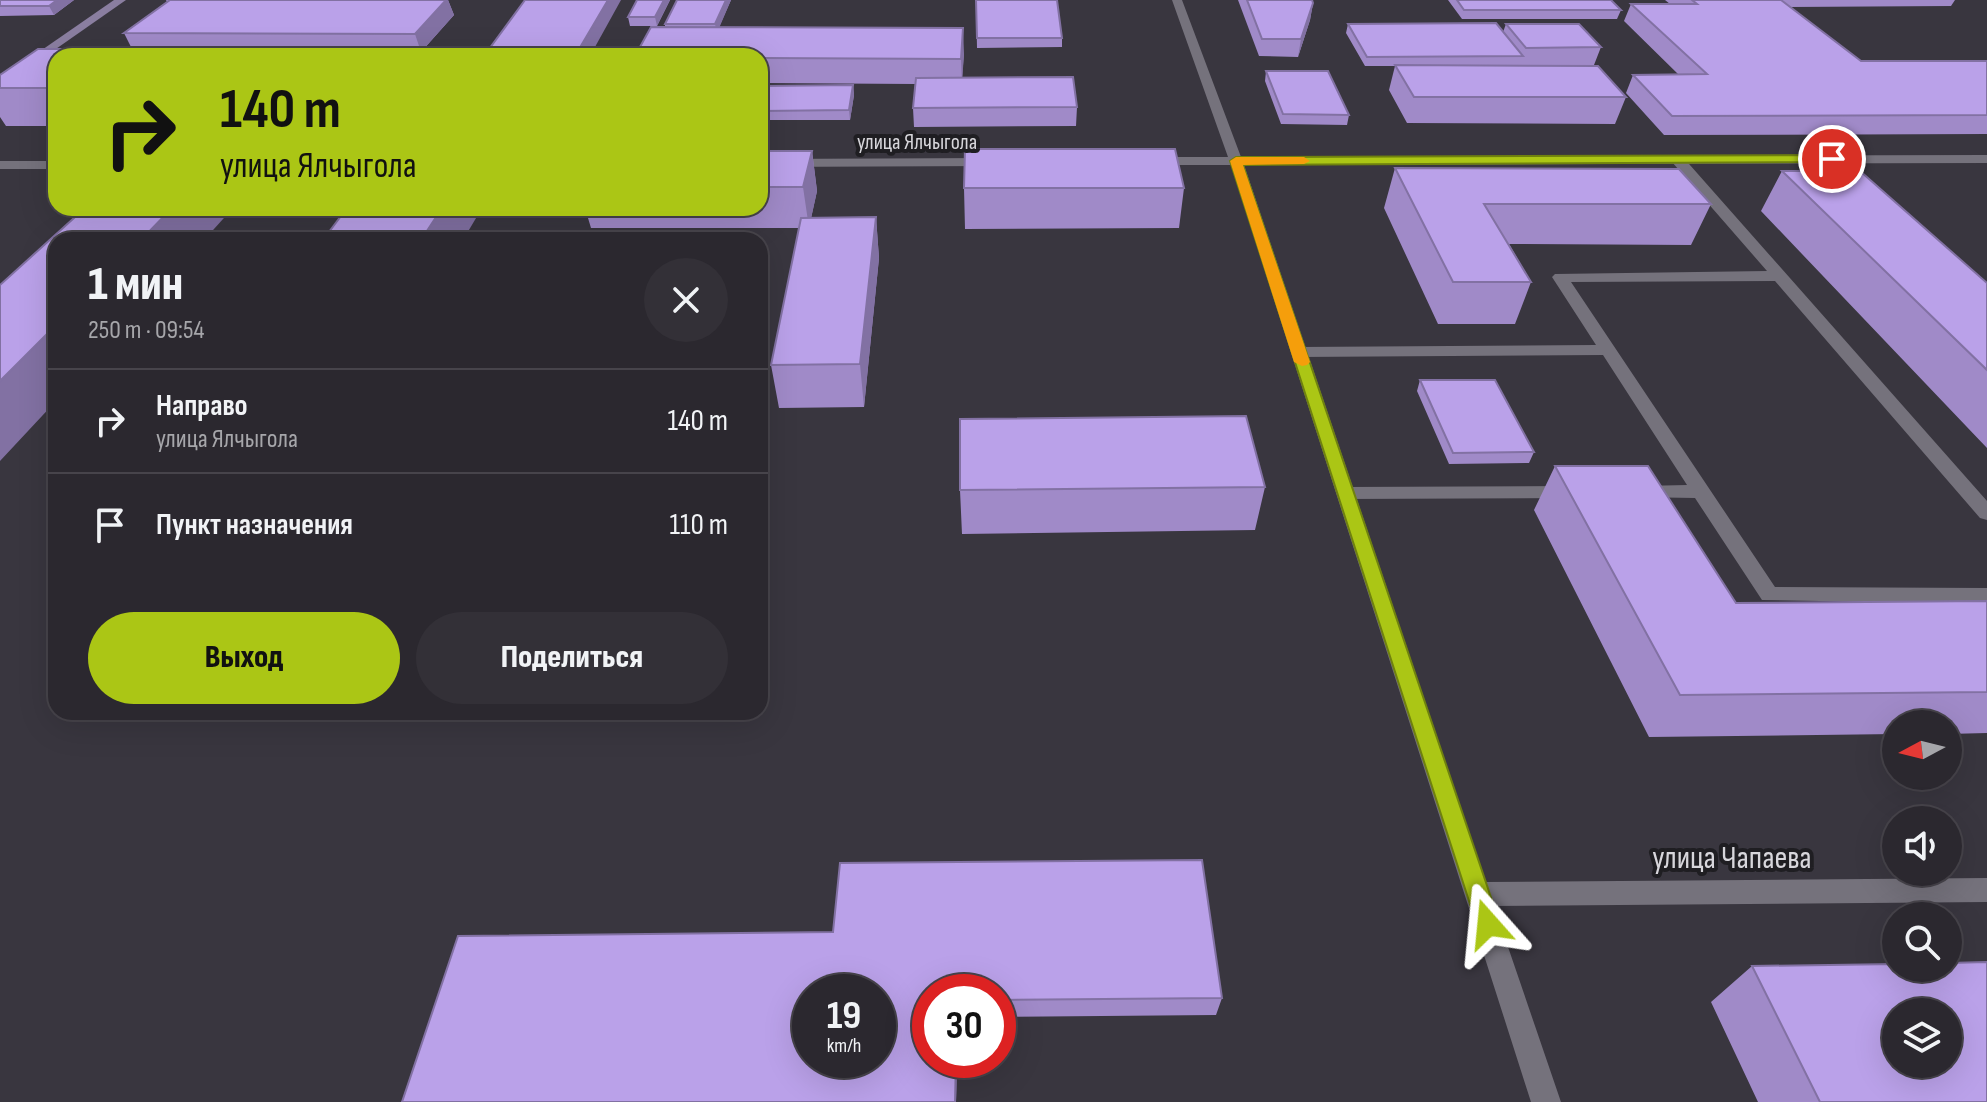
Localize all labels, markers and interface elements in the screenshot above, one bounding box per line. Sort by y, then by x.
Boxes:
text: 140 m [220,77,341,144]
icon: right [88,80,192,184]
pin [1798,125,1866,193]
street label: улица Ялчыгола [857,129,977,156]
icon: arrive [1810,137,1854,181]
text: улица Ялчыгола [220,145,417,188]
text: 1 мин [88,256,183,313]
button: close [644,258,728,342]
text: 250 m · 09:54 [88,315,204,346]
text: Направо [156,388,248,424]
icon: right [88,399,132,443]
text: 140 m [668,403,728,439]
text: улица Ялчыгола [156,424,298,455]
icon: arrive [88,503,132,547]
text: Пункт назначения [156,507,353,543]
text: 110 m [670,507,728,543]
button: Выход [88,612,400,704]
button: Поделиться [416,612,728,704]
north arrow [1882,710,1962,790]
map controls [1882,710,1962,1078]
button: sound [1882,806,1962,886]
street label: улица Чапаева [1652,839,1812,878]
position arrow [1446,882,1530,966]
button: search [1882,902,1962,982]
speed limit sign: 30 [912,974,1016,1078]
text: 19 [827,992,861,1040]
button: layers [1882,998,1962,1078]
text: km/h [827,1034,861,1058]

